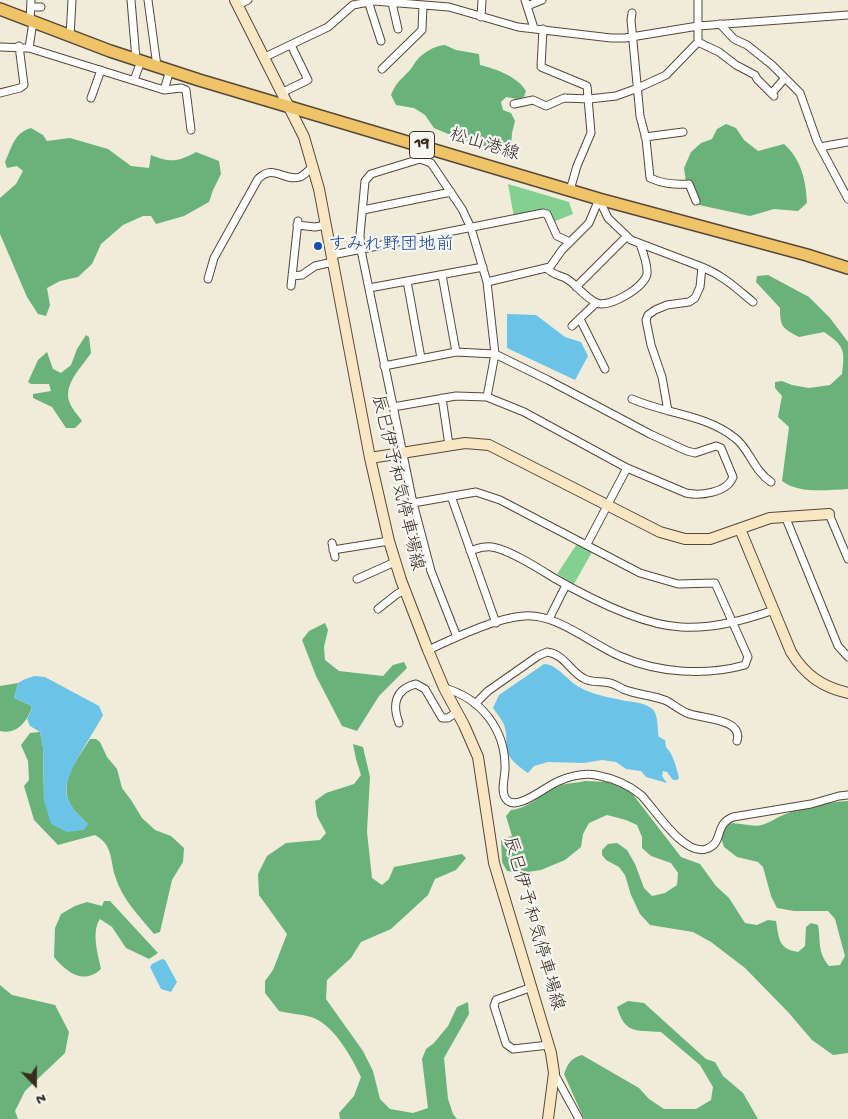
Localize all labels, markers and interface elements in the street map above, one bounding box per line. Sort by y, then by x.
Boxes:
street label: 松山港線 [446,125,522,167]
road number: 19 [410,132,434,158]
place label: すみれ野団地前 [328,235,454,257]
marker: すみれ野団地前 [312,240,324,252]
street label: 辰巳伊予和気停車場線 [365,393,427,573]
street label: 辰巳伊予和気停車場線 [497,835,567,1013]
north arrow [10,1059,60,1109]
text: N [33,1089,48,1108]

